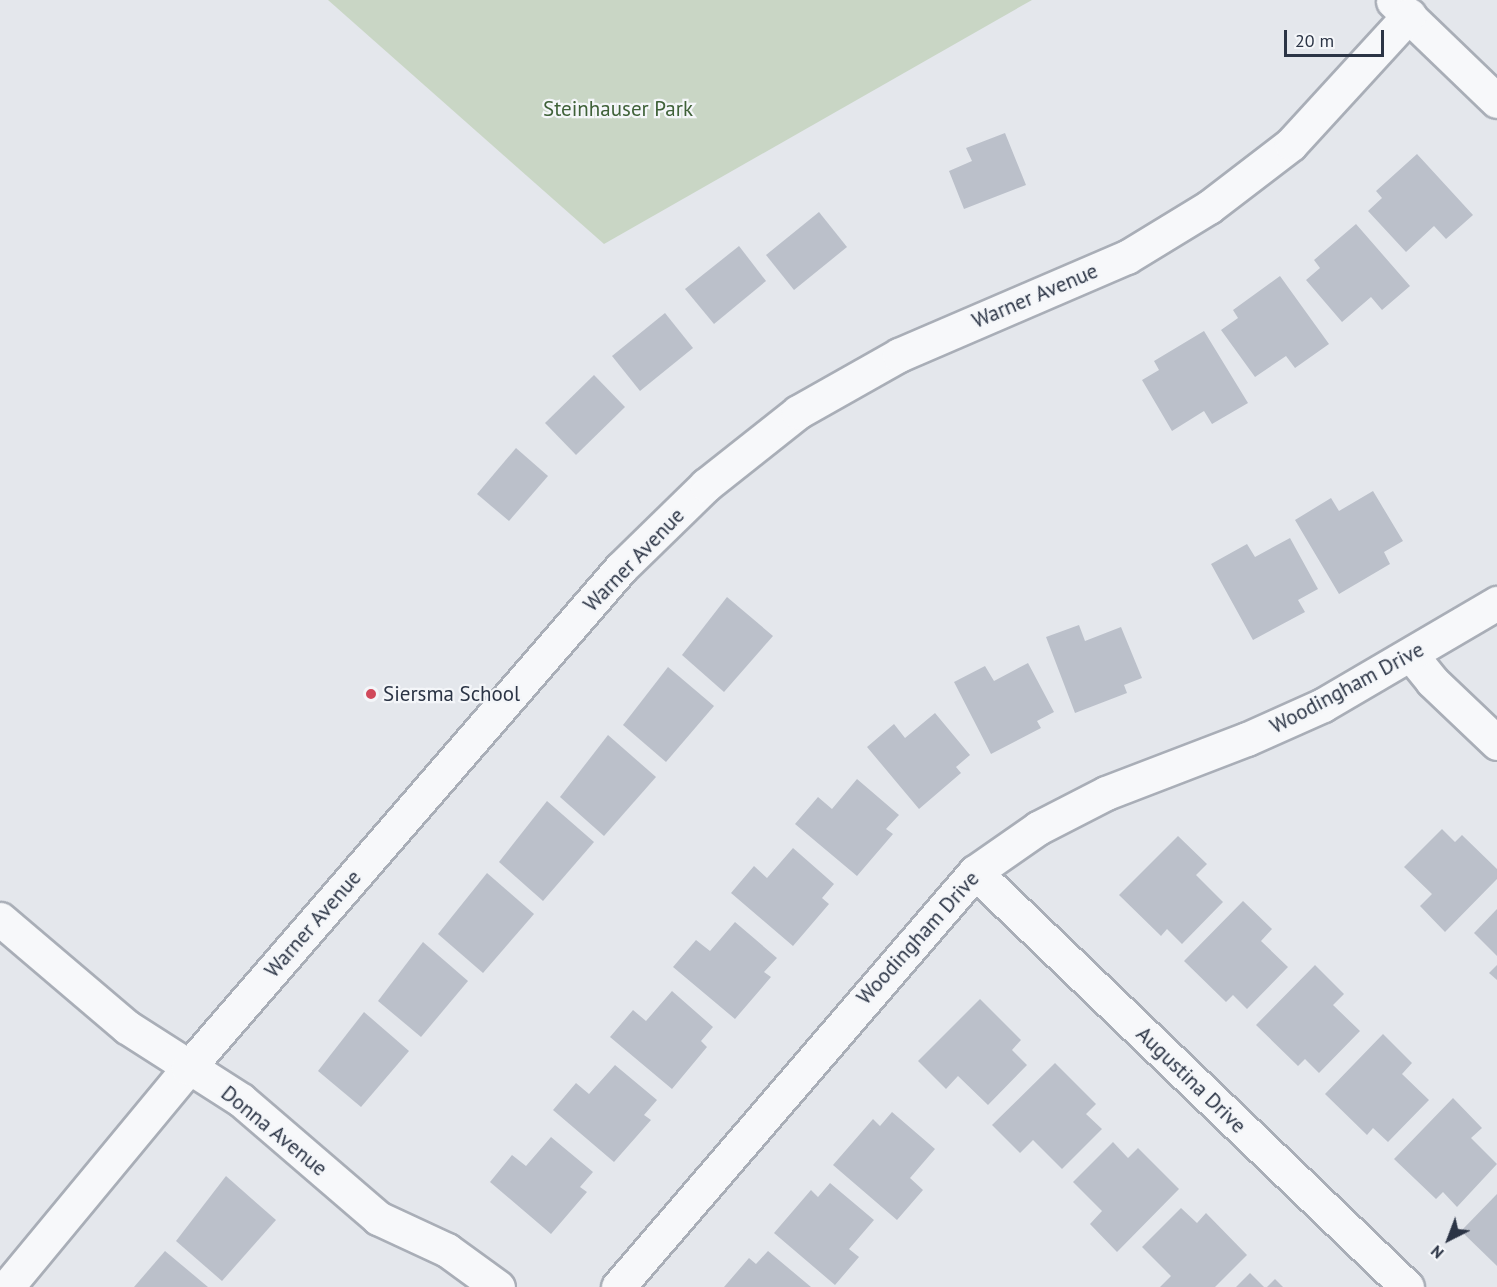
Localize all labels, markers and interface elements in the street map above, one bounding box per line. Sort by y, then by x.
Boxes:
scale bar [1287,18,1388,56]
text: 20 m [1295,29,1334,52]
park label: Steinhauser Park [543,96,693,122]
street label: Warner Avenue [968,258,1102,334]
street label: Warner Avenue [578,503,690,617]
street label: Woodingham Drive [1266,637,1428,739]
place label: Siersma School [383,681,520,707]
marker: Siersma School [364,687,378,701]
street label: Warner Avenue [259,865,367,983]
street label: Woodingham Drive [852,866,984,1010]
street label: Augustina Drive [1131,1021,1251,1139]
street label: Donna Avenue [216,1080,332,1182]
north arrow [1419,1209,1479,1269]
text: N [1426,1241,1448,1263]

